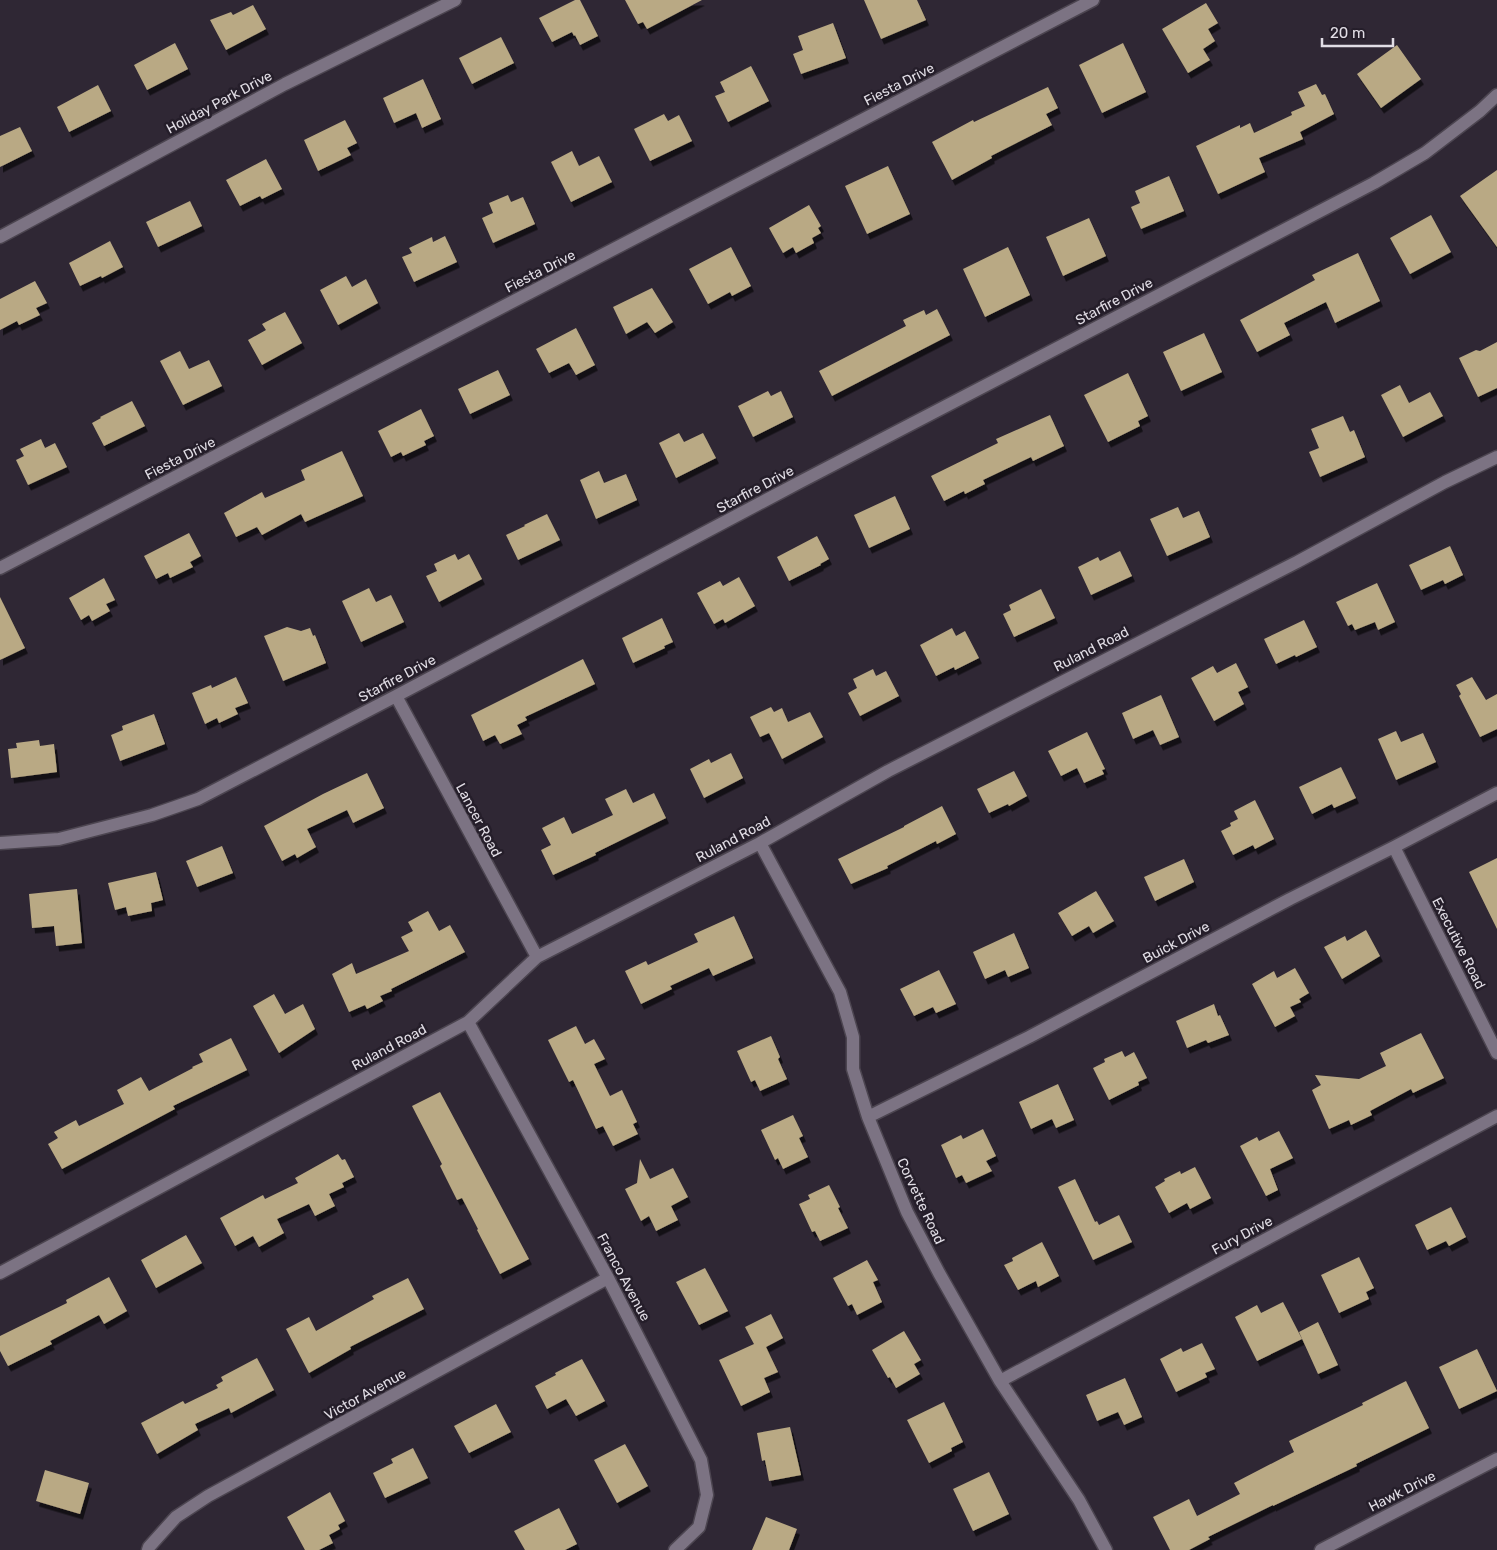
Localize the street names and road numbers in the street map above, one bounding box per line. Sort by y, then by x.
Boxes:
street label: Fiesta Drive [861,59,937,109]
street label: Holiday Park Drive [163,67,275,138]
street label: Fiesta Drive [502,246,578,296]
street label: Starfire Drive [1073,274,1156,329]
street label: Fiesta Drive [142,433,218,483]
street label: Starfire Drive [714,462,797,517]
street label: Ruland Road [1051,623,1132,676]
street label: Starfire Drive [356,651,439,706]
street label: Lancer Road [452,780,505,860]
street label: Ruland Road [693,813,773,866]
street label: Executive Road [1428,895,1489,992]
street label: Buick Drive [1140,918,1213,967]
street label: Ruland Road [349,1021,429,1074]
street label: Corvette Road [893,1155,948,1247]
street label: Fury Drive [1209,1212,1276,1259]
street label: Franco Avenue [593,1230,654,1324]
street label: Victor Avenue [321,1365,409,1424]
street label: Hawk Drive [1366,1467,1439,1516]

